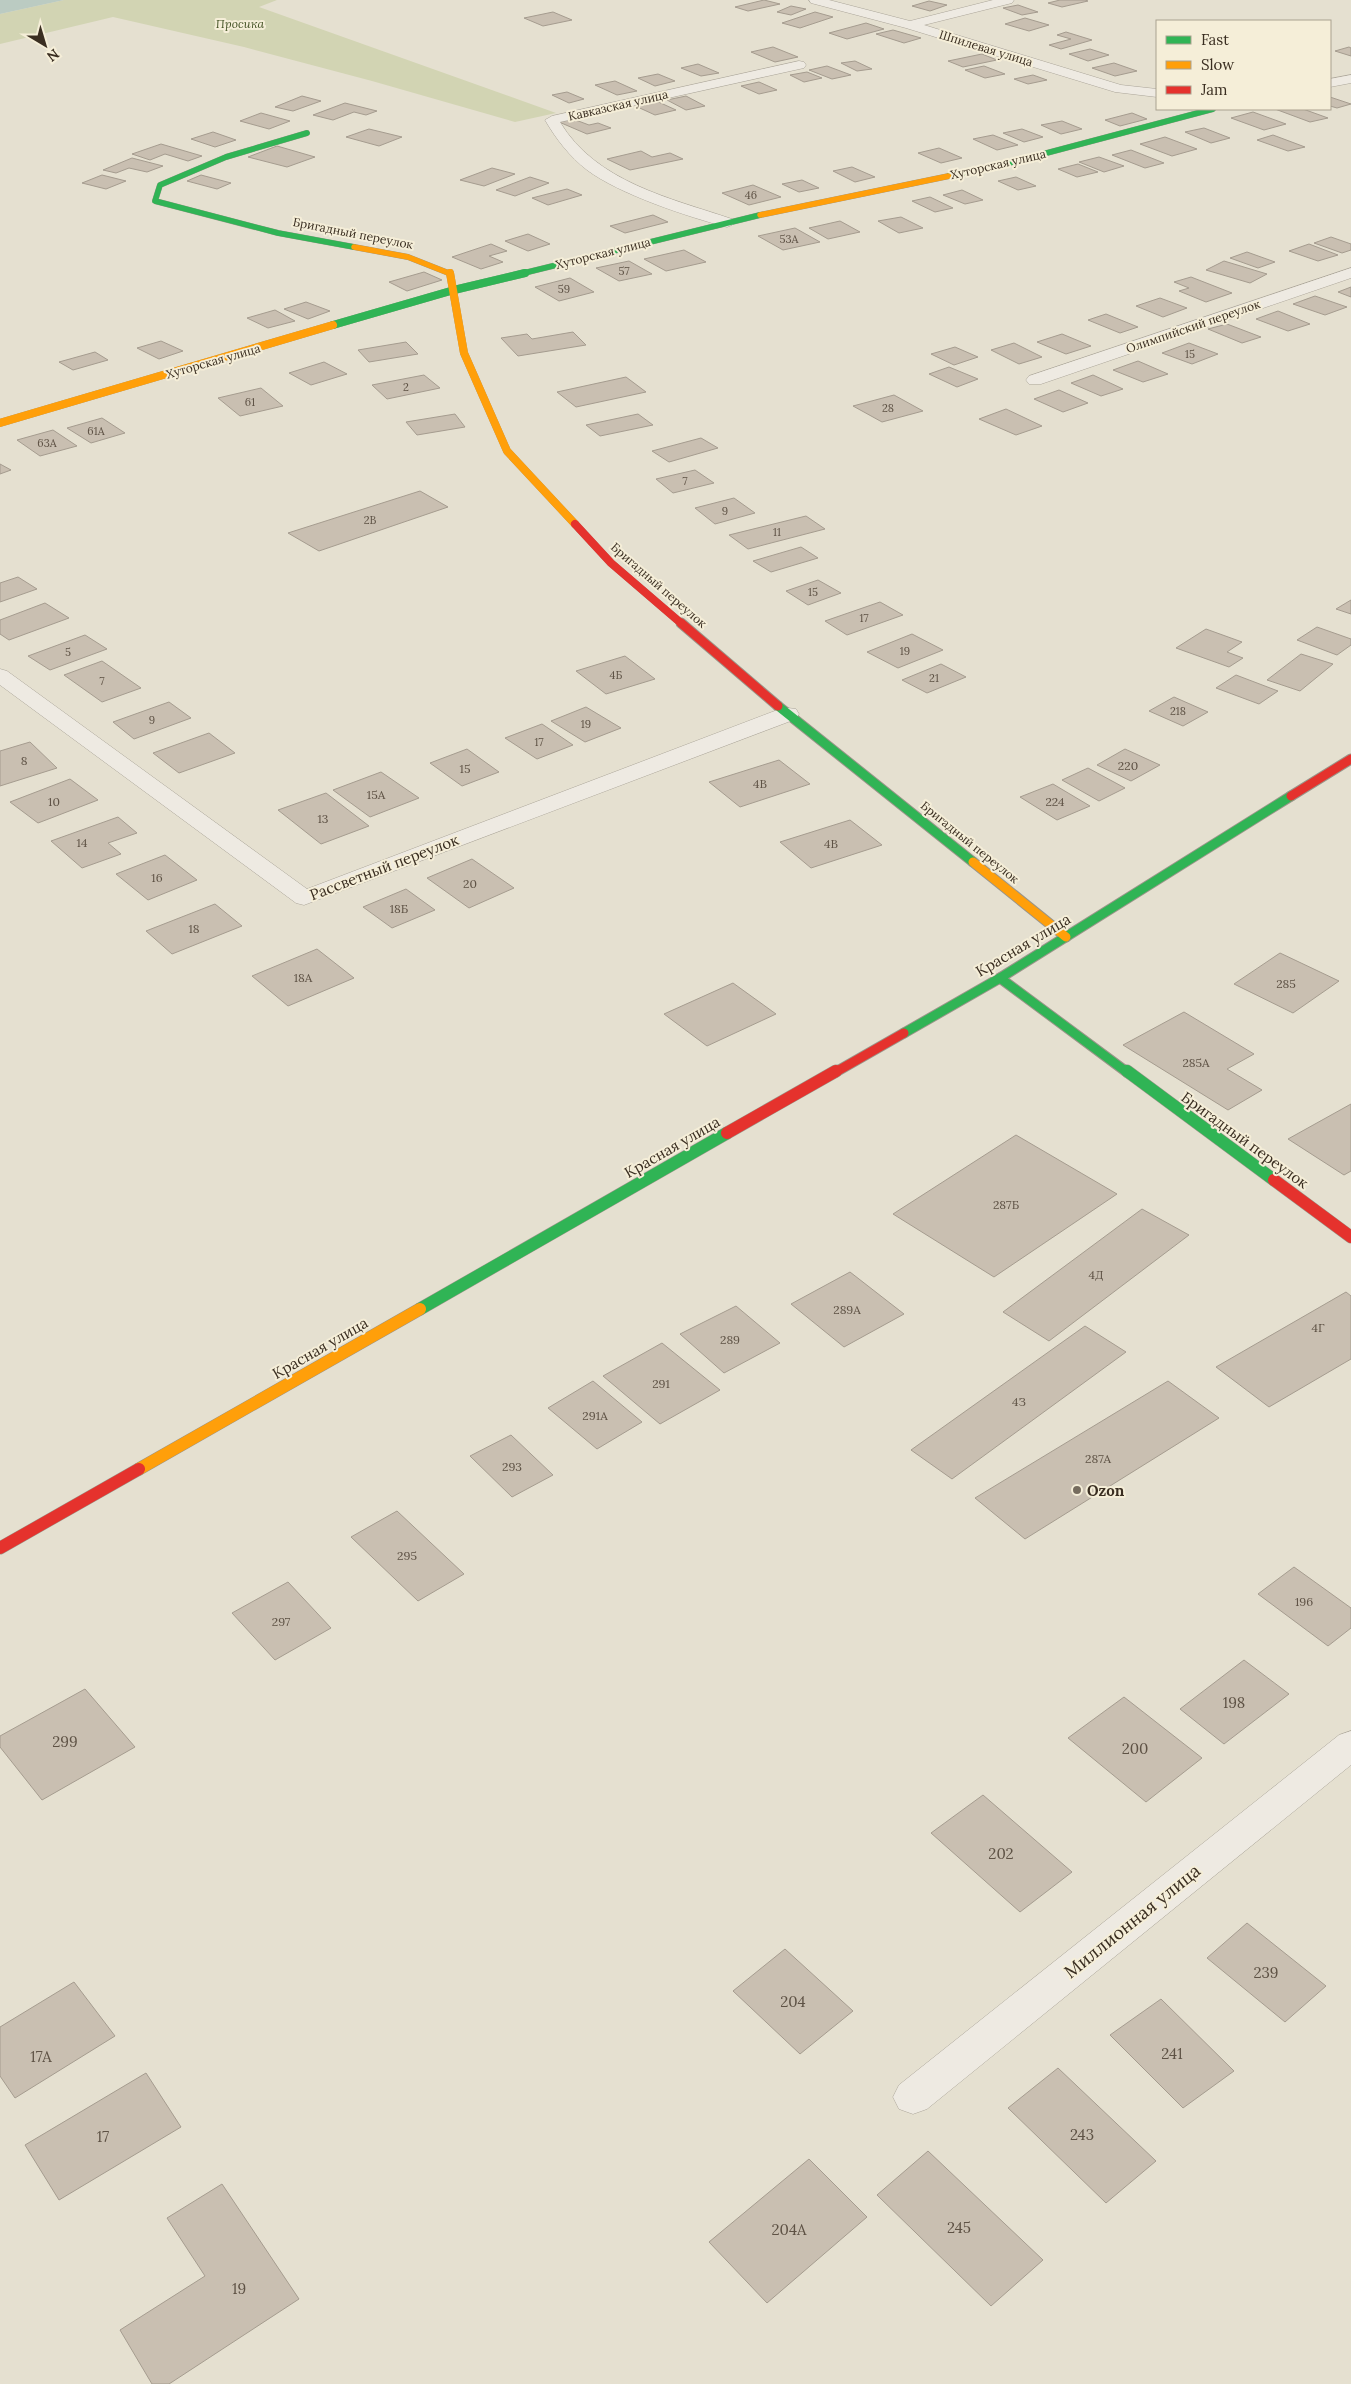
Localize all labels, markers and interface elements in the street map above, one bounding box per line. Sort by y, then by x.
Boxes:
park label: Просика [216,16,265,31]
north arrow [20,20,70,70]
legend [1156,20,1331,110]
street label: Шпилевая улица [937,27,1035,69]
text: Fast [1201,30,1229,49]
text: N [43,45,63,66]
text: Slow [1201,55,1234,74]
text: Jam [1200,80,1228,99]
street label: Кавказская улица [567,86,669,124]
street label: Хуторская улица [949,146,1047,182]
house number: 46 [745,188,757,202]
street label: Бригадный переулок [292,214,415,252]
house number: 53А [779,232,800,246]
street label: Хуторская улица [554,234,652,272]
house number: 57 [618,264,630,278]
house number: 59 [558,282,570,296]
street label: Олимпийский переулок [1124,296,1263,356]
street label: Хуторская улица [164,340,262,382]
house number: 15 [1185,347,1195,361]
house number: 2 [403,380,409,394]
house number: 61 [245,395,255,409]
house number: 28 [882,401,894,415]
house number: 61А [87,424,106,438]
house number: 63А [37,436,58,450]
house number: 7 [682,474,688,488]
house number: 9 [722,504,728,518]
house number: 2В [364,513,377,527]
house number: 11 [773,525,781,539]
street label: Бригадный переулок [608,539,710,631]
house number: 15 [808,585,818,599]
house number: 17 [859,611,869,625]
house number: 19 [900,644,910,658]
house number: 5 [65,645,71,659]
house number: 4Б [610,668,623,682]
house number: 21 [929,671,939,685]
house number: 7 [99,674,105,688]
house number: 218 [1170,704,1186,718]
house number: 9 [149,713,155,727]
house number: 19 [581,717,591,731]
house number: 17 [534,735,544,749]
house number: 8 [21,753,28,768]
house number: 220 [1118,758,1138,773]
house number: 15 [460,761,470,776]
house number: 4В [753,776,767,791]
house number: 15А [367,787,386,802]
house number: 10 [48,794,60,809]
house number: 224 [1045,794,1065,809]
street label: Бригадный переулок [918,798,1023,887]
house number: 13 [317,811,329,826]
street label: Рассветный переулок [307,830,461,904]
house number: 14 [77,835,88,850]
house number: 4В [824,836,838,851]
house number: 16 [151,870,163,885]
house number: 20 [463,876,477,891]
house number: 18Б [390,901,408,916]
street label: Красная улица [972,909,1074,981]
house number: 18 [188,921,200,936]
house number: 18А [294,970,313,985]
house number: 285 [1276,976,1296,991]
house number: 285А [1182,1055,1210,1070]
street label: Бригадный переулок [1178,1087,1312,1193]
street label: Красная улица [621,1112,723,1182]
house number: 287Б [993,1197,1019,1212]
house number: 4Д [1089,1267,1103,1282]
house number: 289А [833,1302,861,1317]
street label: Красная улица [269,1313,371,1383]
house number: 4Г [1311,1320,1325,1335]
house number: 289 [720,1332,740,1347]
house number: 291 [652,1376,670,1391]
house number: 4З [1012,1394,1026,1409]
house number: 291А [582,1408,608,1423]
house number: 287А [1085,1451,1111,1466]
house number: 293 [502,1459,522,1474]
place label: Ozon [1087,1481,1125,1500]
marker: Ozon [1071,1484,1083,1496]
house number: 295 [397,1548,417,1563]
house number: 196 [1295,1594,1313,1609]
house number: 297 [272,1614,291,1629]
house number: 198 [1223,1693,1245,1712]
house number: 299 [52,1732,78,1751]
house number: 200 [1122,1739,1148,1758]
house number: 202 [988,1844,1014,1863]
street label: Миллионная улица [1059,1859,1205,1983]
house number: 239 [1254,1963,1278,1982]
house number: 204 [780,1992,806,2011]
house number: 241 [1161,2044,1183,2063]
house number: 17А [30,2047,52,2066]
house number: 243 [1070,2125,1094,2144]
house number: 17 [97,2127,109,2146]
house number: 245 [947,2218,971,2237]
house number: 204А [772,2220,807,2239]
house number: 19 [232,2279,246,2298]

